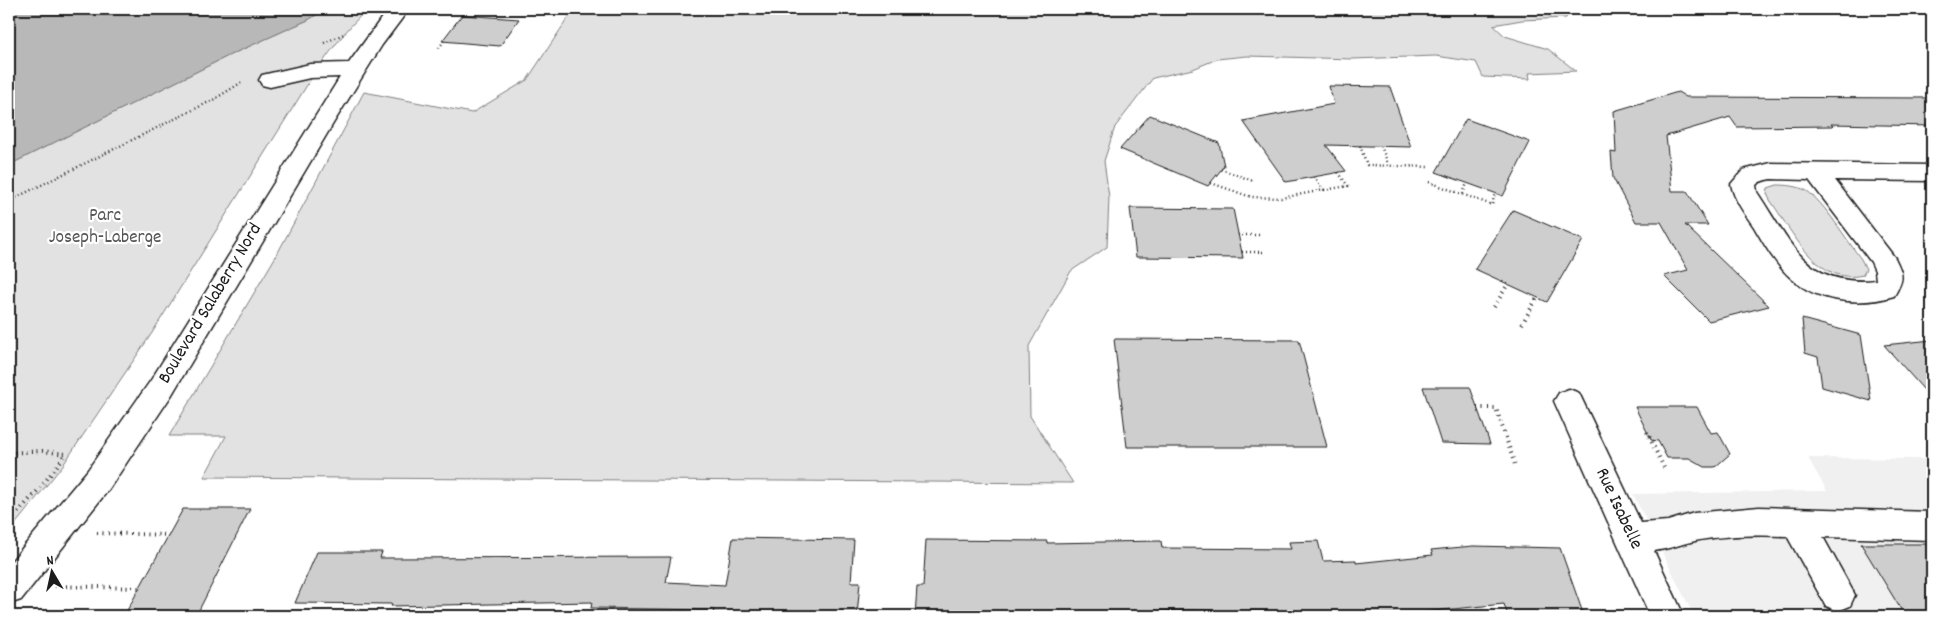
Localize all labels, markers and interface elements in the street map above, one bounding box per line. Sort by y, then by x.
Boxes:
park label: Parc Joseph-Laberge [49,203,161,252]
street label: Boulevard Salaberry Nord [152,219,270,389]
street label: Rue Isabelle [1587,464,1649,554]
north arrow [28,548,78,598]
text: N [45,551,55,572]

